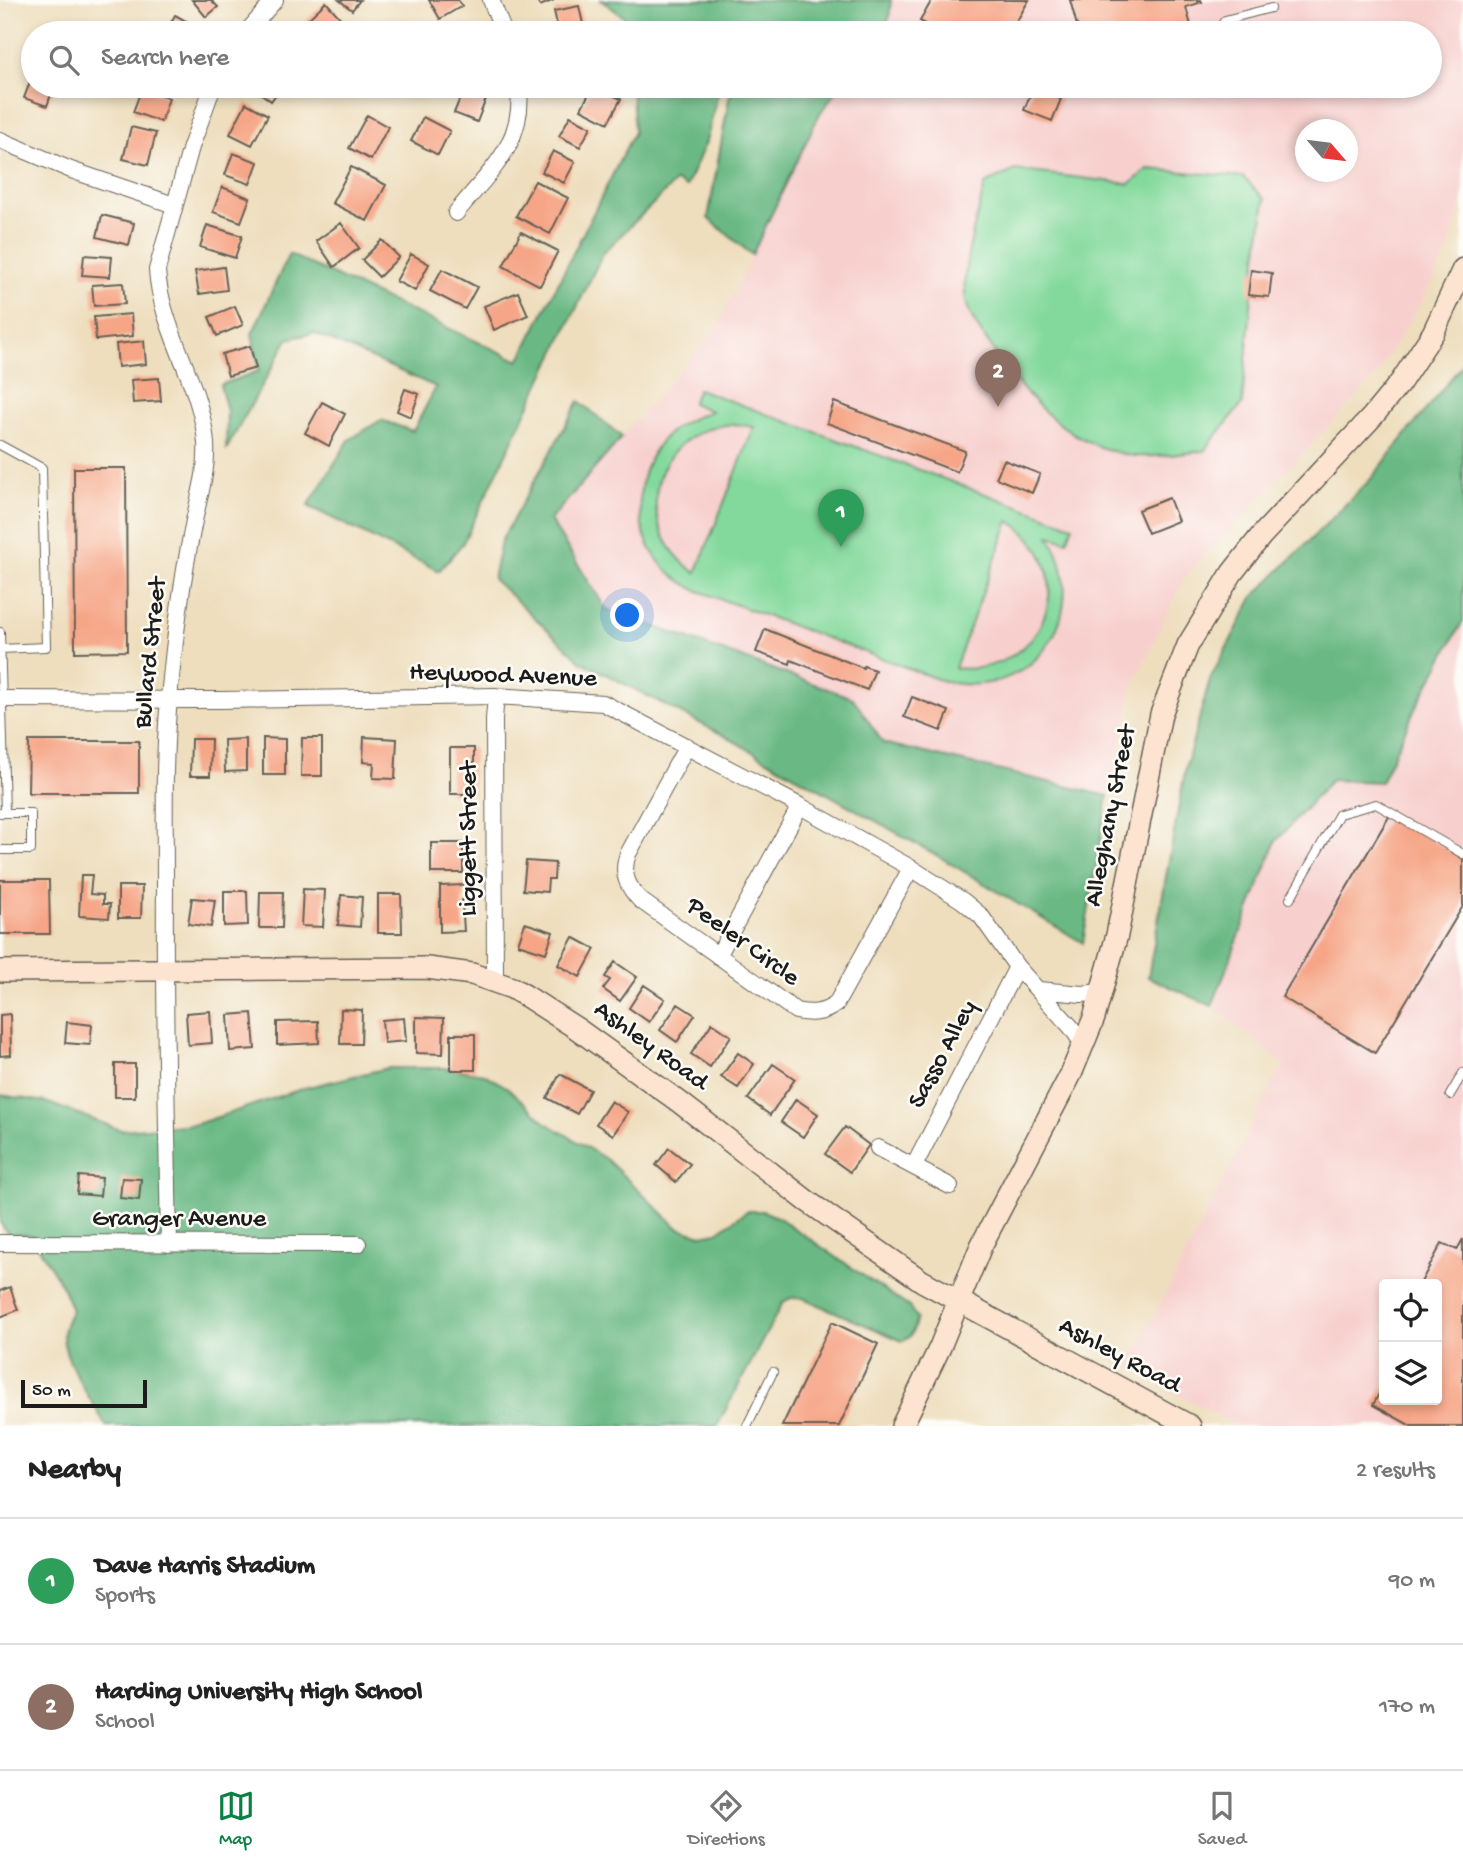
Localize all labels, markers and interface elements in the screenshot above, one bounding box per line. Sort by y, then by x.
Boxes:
search box [21,21,1442,98]
icon: search [45,41,83,79]
text: Search here [101,44,229,75]
north arrow [1295,119,1358,182]
pin: 2 [975,349,1021,407]
pin: 1 [818,489,864,547]
street label: Bullard Street [129,574,176,731]
your location [610,598,644,632]
street label: Heywood Avenue [409,658,598,696]
street label: Alleghany Street [1079,720,1145,909]
street label: Liggett Street [455,759,486,916]
street label: Peeler Circle [678,891,805,995]
street label: Ashley Road [587,995,715,1100]
street label: Sasso Alley [903,995,986,1115]
street label: Granger Avenue [92,1205,267,1236]
map controls [1379,1279,1442,1405]
button: locate [1379,1279,1442,1342]
street label: Ashley Road [1053,1312,1187,1403]
button: layers [1379,1342,1442,1405]
scale bar [21,1377,147,1409]
text: 50 m [32,1380,71,1403]
text: Nearby [28,1454,121,1489]
text: 2 results [1356,1458,1435,1485]
text: Dave Harris Stadium [95,1552,315,1583]
text: 1 [46,1568,56,1595]
text: 90 m [1389,1568,1435,1595]
text: Sports [95,1583,155,1610]
text: Harding University High School [95,1678,422,1709]
text: 2 [45,1694,57,1721]
text: 170 m [1379,1694,1435,1721]
text: School [95,1709,155,1736]
tab: Map [217,1787,255,1852]
tab: Directions [688,1787,765,1852]
tab: Saved [1198,1787,1246,1852]

